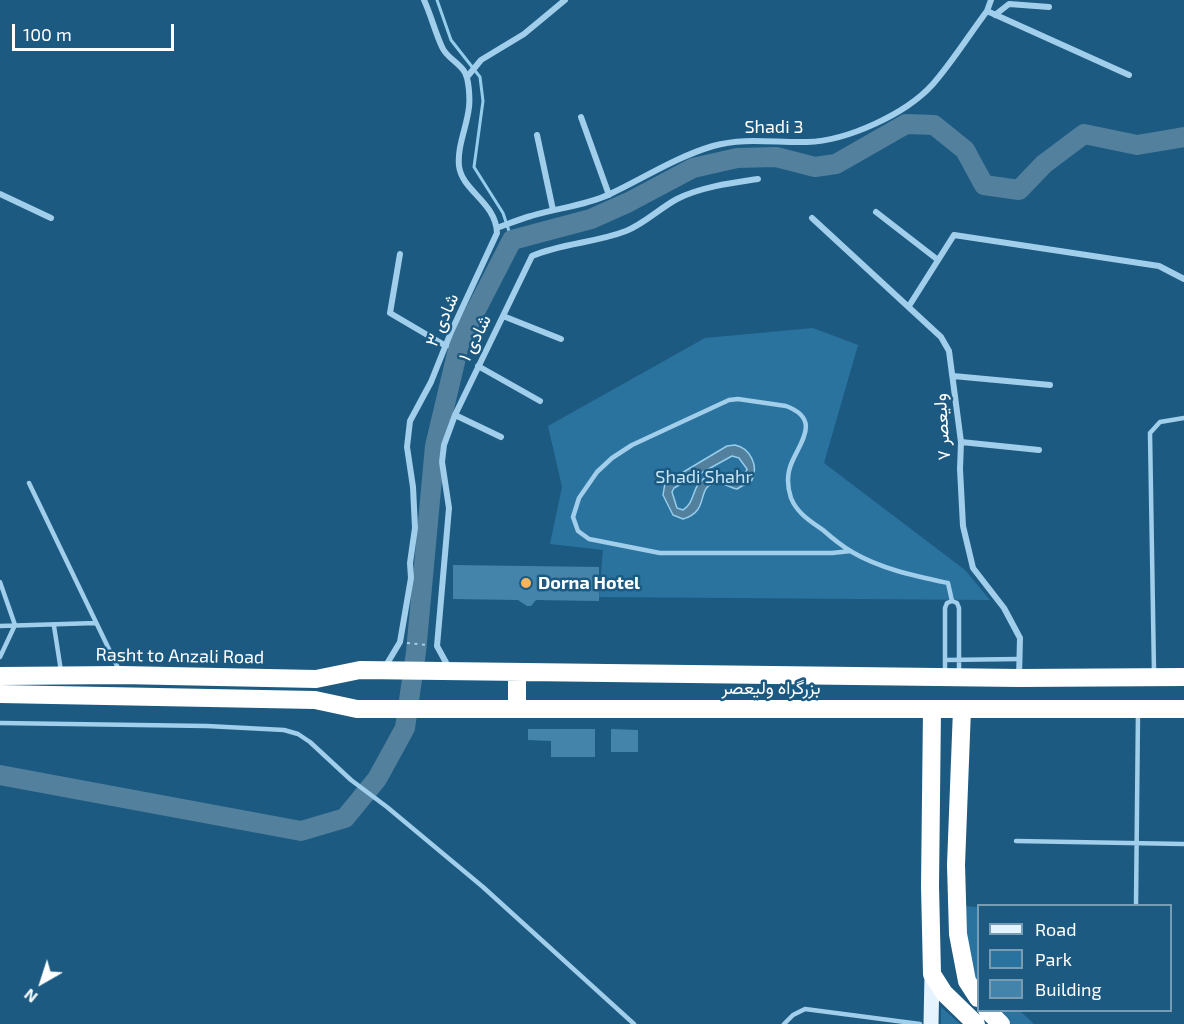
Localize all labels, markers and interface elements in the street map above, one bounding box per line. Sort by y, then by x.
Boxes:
scale bar [15,12,177,50]
text: 100 m [23,23,72,45]
street label: Shadi 3 [744,116,804,138]
street label: شادی ۳ [421,290,463,350]
street label: شادی ۱ [454,311,496,365]
street label: ولیعصر ۷ [929,393,955,461]
park label: Shadi Shahr [655,466,753,488]
place label: Dorna Hotel [538,572,640,594]
marker: Dorna Hotel [519,576,533,590]
street label: Rasht to Anzali Road [96,644,264,668]
street label: بزرگراه ولیعصر [721,677,821,699]
legend [977,904,1172,1012]
text: Road [1035,918,1076,940]
text: Park [1035,948,1072,970]
north arrow [12,952,72,1012]
text: Building [1035,978,1102,1000]
text: N [20,985,41,1007]

